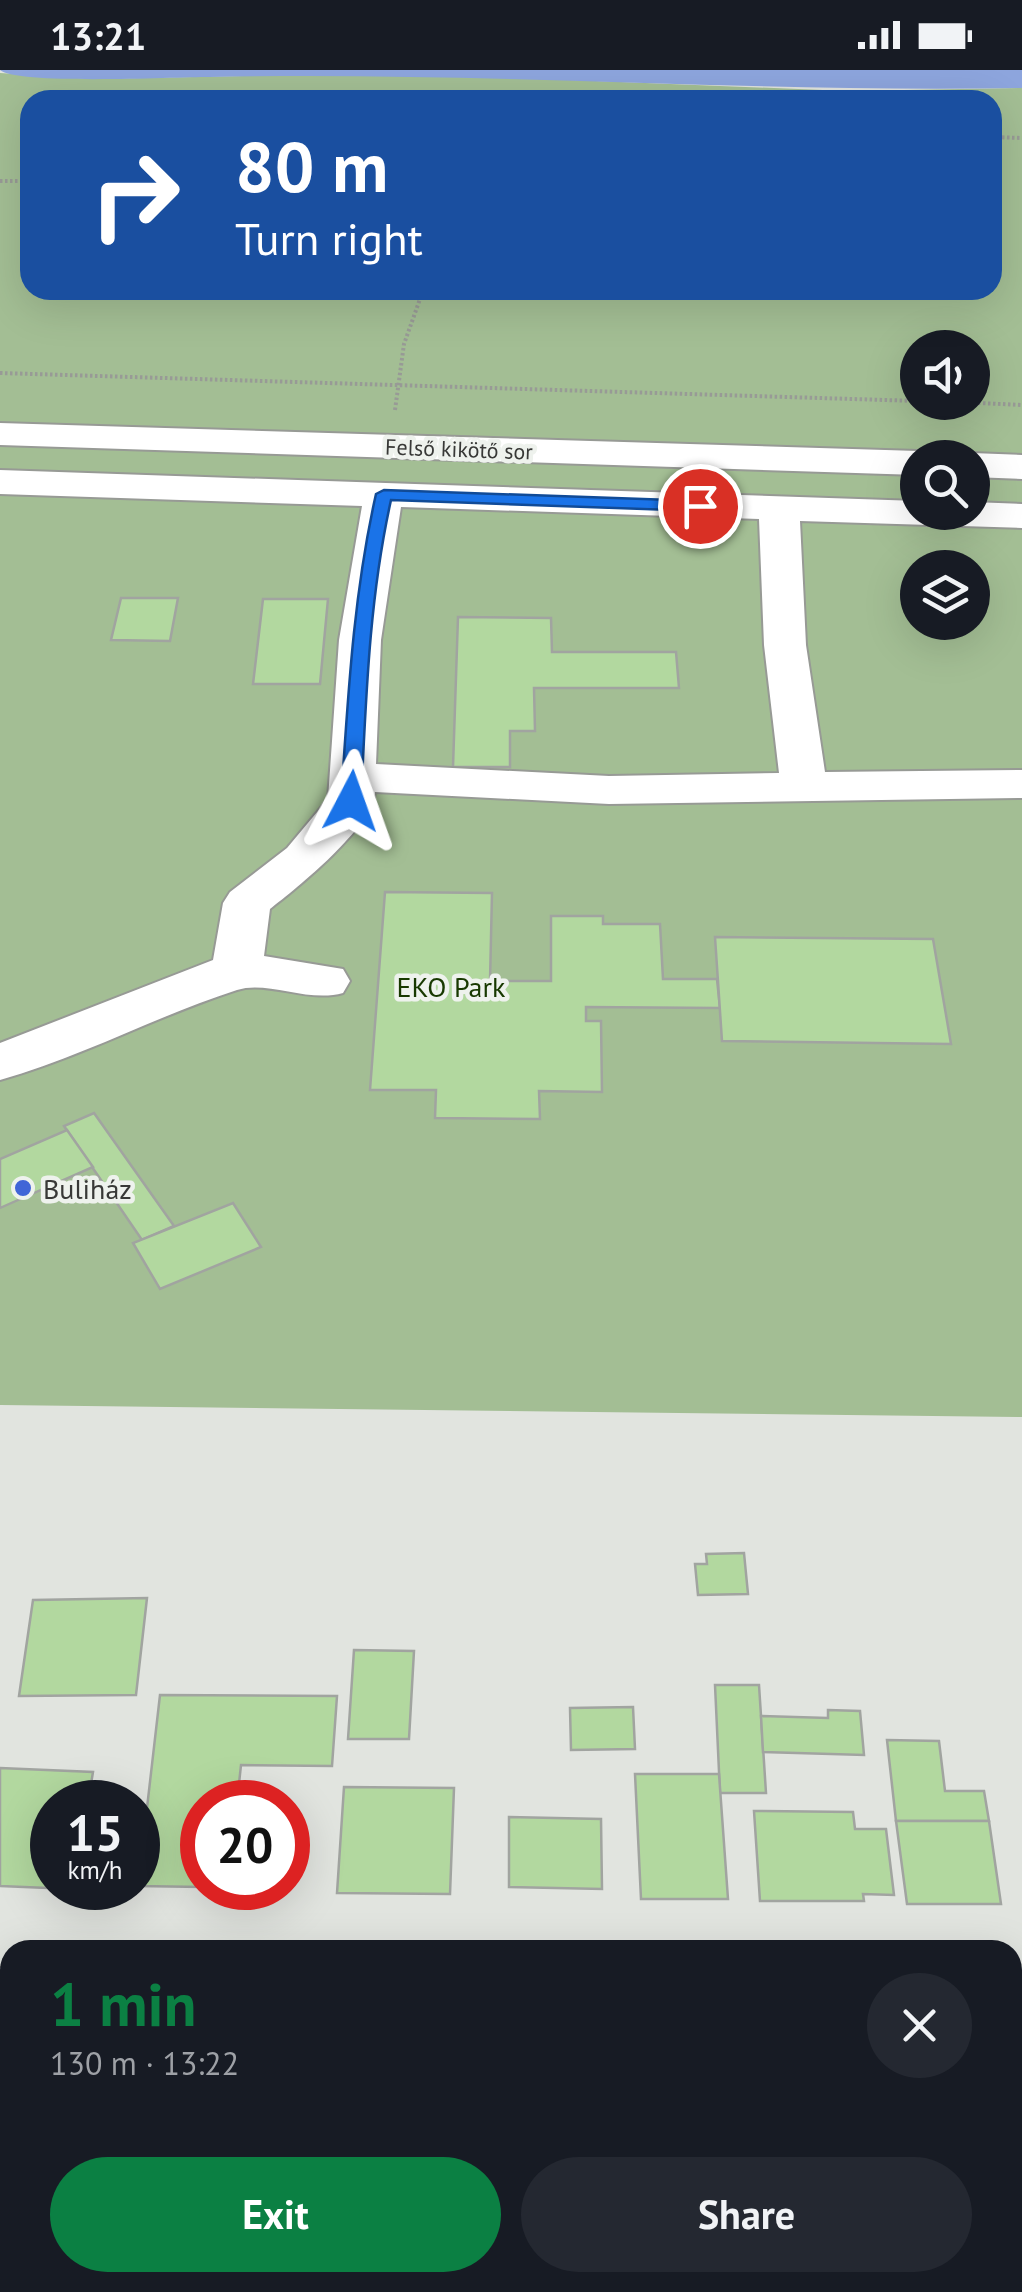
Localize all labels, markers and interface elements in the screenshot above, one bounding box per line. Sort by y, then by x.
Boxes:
text: 13:21 [50,11,146,60]
text: 80 m [235,121,388,211]
icon: right [70,130,200,260]
text: Turn right [235,209,423,267]
map controls [900,330,990,640]
button: sound [900,330,990,420]
street label: Felső kikötő sor [385,432,534,466]
button: search [900,440,990,530]
pin [658,464,743,549]
icon: arrive [673,479,728,534]
button: layers [900,550,990,640]
position arrow [299,749,403,853]
park label: EKO Park [397,968,506,1005]
place label: Buliház [43,1170,132,1207]
marker: Buliház [12,1177,34,1199]
speed limit sign: 20 [180,1780,310,1910]
text: 15 [67,1800,123,1865]
text: km/h [68,1854,122,1886]
text: 1 min [50,1965,196,2043]
button: close [867,1973,972,2078]
text: 130 m · 13:22 [50,2042,239,2084]
button: Exit [50,2157,501,2272]
button: Share [521,2157,972,2272]

